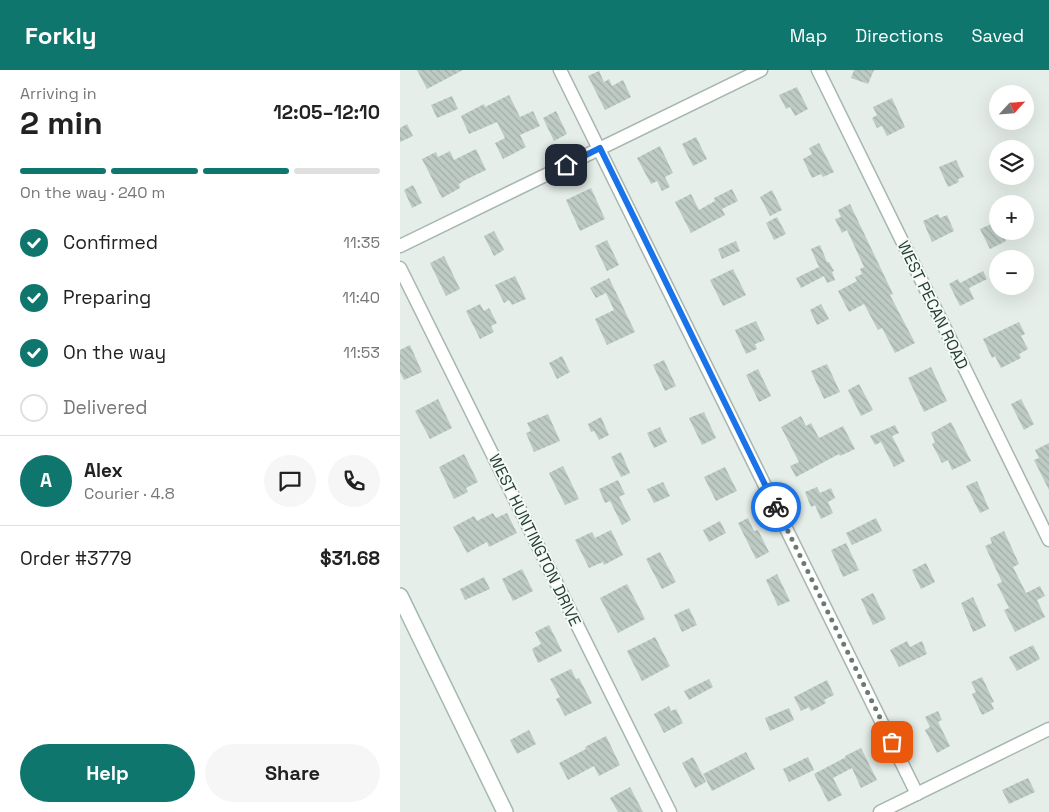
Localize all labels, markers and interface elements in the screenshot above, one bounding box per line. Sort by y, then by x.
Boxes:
text: Forkly [25,20,97,51]
text: Map [790,24,827,47]
text: Directions [855,24,944,47]
text: Saved [972,24,1024,47]
text: Arriving in [20,83,97,104]
north arrow [989,85,1034,130]
map controls [989,85,1034,295]
text: 12:05–12:10 [273,100,380,125]
text: 2 min [20,103,103,143]
button: layers [989,140,1034,185]
pin [545,144,587,186]
icon: home [552,151,580,179]
text: On the way · 240 m [20,182,165,203]
button: + [989,195,1034,240]
icon: check [20,229,48,257]
text: Confirmed [63,230,158,255]
text: 11:35 [343,232,380,253]
street label: WEST PECAN ROAD [893,237,973,373]
button: − [989,250,1034,295]
icon: check [20,284,48,312]
text: Preparing [63,285,151,310]
text: 11:40 [342,287,380,308]
icon: check [20,339,48,367]
text: On the way [63,340,166,365]
text: 11:53 [343,342,380,363]
text: Delivered [63,395,148,420]
street label: WEST HUNTINGTON DRIVE [484,450,586,630]
button: chat [264,455,316,507]
button: phone [328,455,380,507]
text: Alex [84,458,123,483]
text: A [40,468,52,493]
courier [751,482,801,532]
text: Courier · 4.8 [84,483,175,504]
icon: bike [762,493,790,521]
text: Order #3779 [20,546,132,571]
text: $31.68 [320,546,380,571]
pin [871,721,913,763]
icon: bag [878,728,906,756]
button: Help [20,744,195,802]
button: Share [205,744,380,802]

